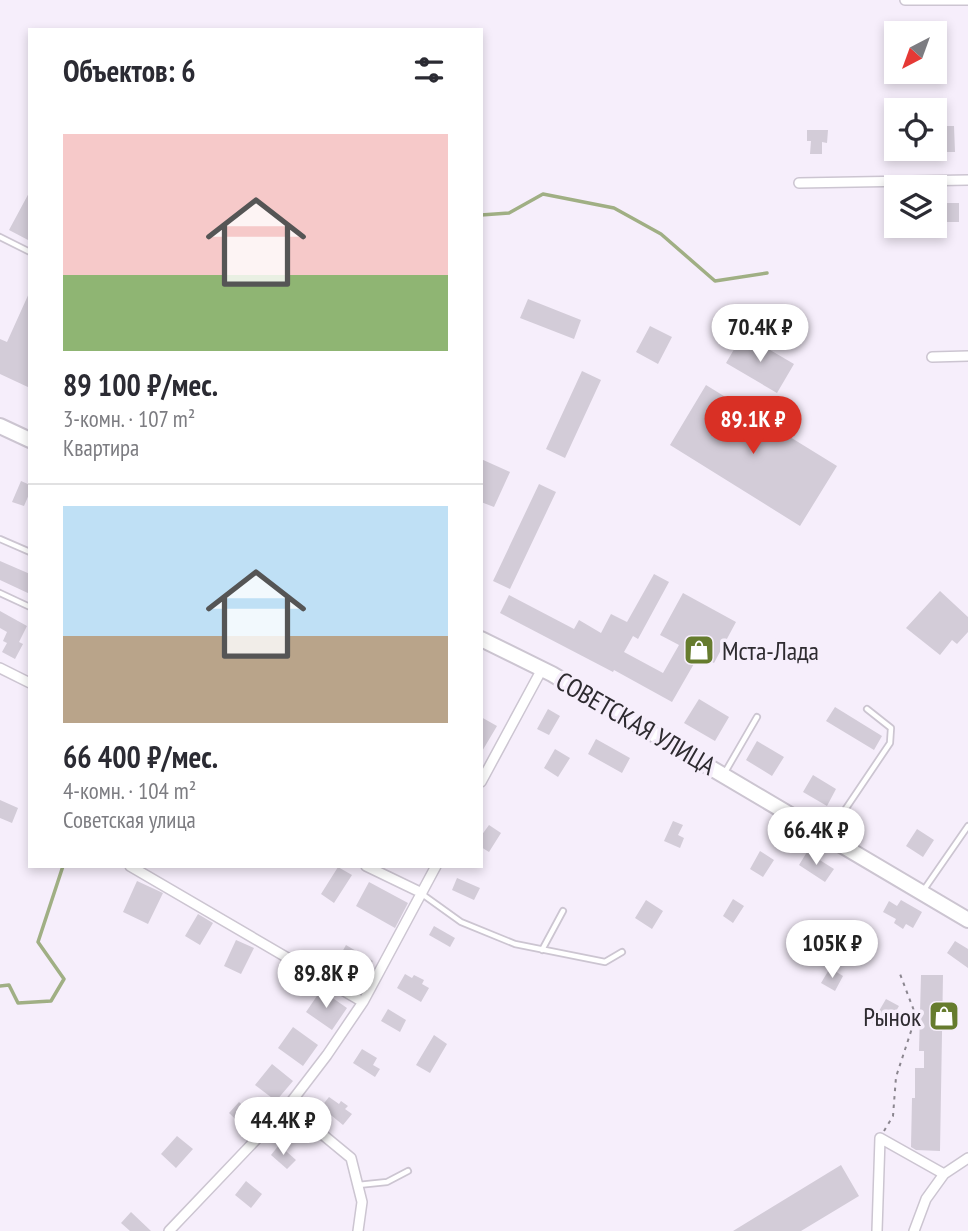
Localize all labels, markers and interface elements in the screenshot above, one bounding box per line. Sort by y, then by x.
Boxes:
north arrow [884,21,947,84]
map controls [884,21,947,238]
text: Объектов: 6 [63,51,196,90]
icon: filters [410,51,448,89]
button: locate [884,98,947,161]
button: layers [884,175,947,238]
icon: home [193,179,319,305]
pin: 70.4K ₽ [695,304,825,364]
text: 70.4K ₽ [728,312,792,341]
text: 89 100 ₽/мес. [63,365,218,404]
pin: 89.1K ₽ [688,396,818,456]
text: 3-комн. · 107 m² [63,404,195,433]
text: 89.1K ₽ [721,404,785,433]
text: Квартира [63,433,139,462]
icon: home [193,551,319,677]
shop icon: Мста-Лада [682,633,716,667]
place label: Мста-Лада [722,634,819,667]
street label: СОВЕТСКАЯ УЛИЦА [550,664,722,782]
text: 66 400 ₽/мес. [63,737,218,776]
text: 4-комн. · 104 m² [63,776,196,805]
text: Советская улица [63,805,196,834]
pin: 66.4K ₽ [751,808,881,867]
text: 66.4K ₽ [784,815,848,844]
pin: 105K ₽ [775,920,889,980]
text: 105K ₽ [802,928,862,957]
pin: 89.8K ₽ [261,950,391,1010]
text: 89.8K ₽ [294,958,358,987]
shop icon: Рынок [927,999,961,1033]
place label: Рынок [863,1000,921,1033]
pin: 44.4K ₽ [218,1098,348,1157]
text: 44.4K ₽ [251,1105,315,1134]

